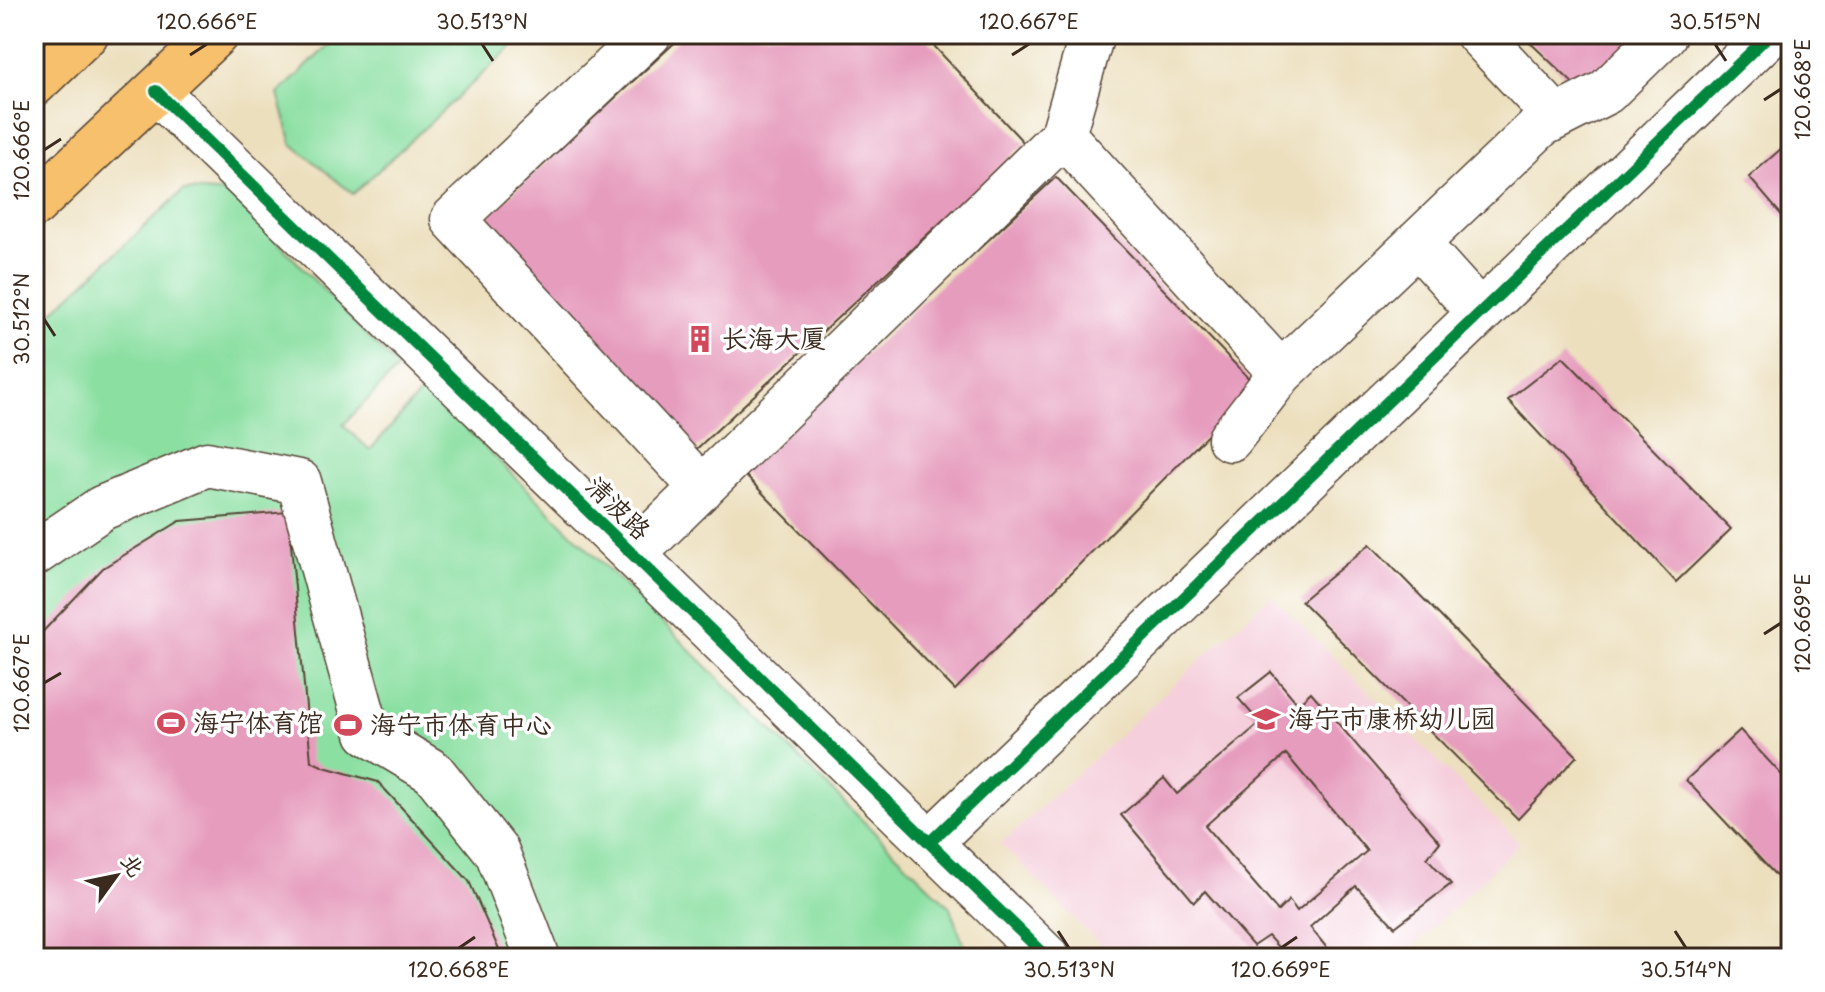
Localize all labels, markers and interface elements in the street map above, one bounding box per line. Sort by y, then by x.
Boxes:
text: 120.666°E [157,6,257,36]
text: 30.513°N [436,6,528,36]
text: 120.667°E [979,6,1079,36]
text: 30.515°N [1669,6,1761,36]
text: 120.668°E [1787,38,1817,140]
text: 120.666°E [6,100,36,200]
text: 30.512°N [6,273,36,365]
place label: 长海大厦 [722,318,826,357]
building icon: 长海大厦 [685,324,715,354]
street label: 清波路 [577,466,661,548]
text: 120.669°E [1787,573,1817,673]
text: 120.667°E [6,633,36,733]
place label: 海宁市康桥幼儿园 [1288,698,1496,737]
place label: 海宁体育馆 [193,702,323,741]
place label: 海宁市体育中心 [370,704,552,743]
school or university icon: 海宁市康桥幼儿园 [1251,704,1281,734]
sports icon: 海宁体育馆 [156,708,186,738]
sports icon: 海宁市体育中心 [333,710,363,740]
north arrow [76,836,156,916]
text: 北 [114,846,154,883]
text: 120.668°E [408,954,510,984]
text: 30.513°N [1023,954,1115,984]
text: 120.669°E [1231,954,1331,984]
text: 30.514°N [1640,954,1732,984]

